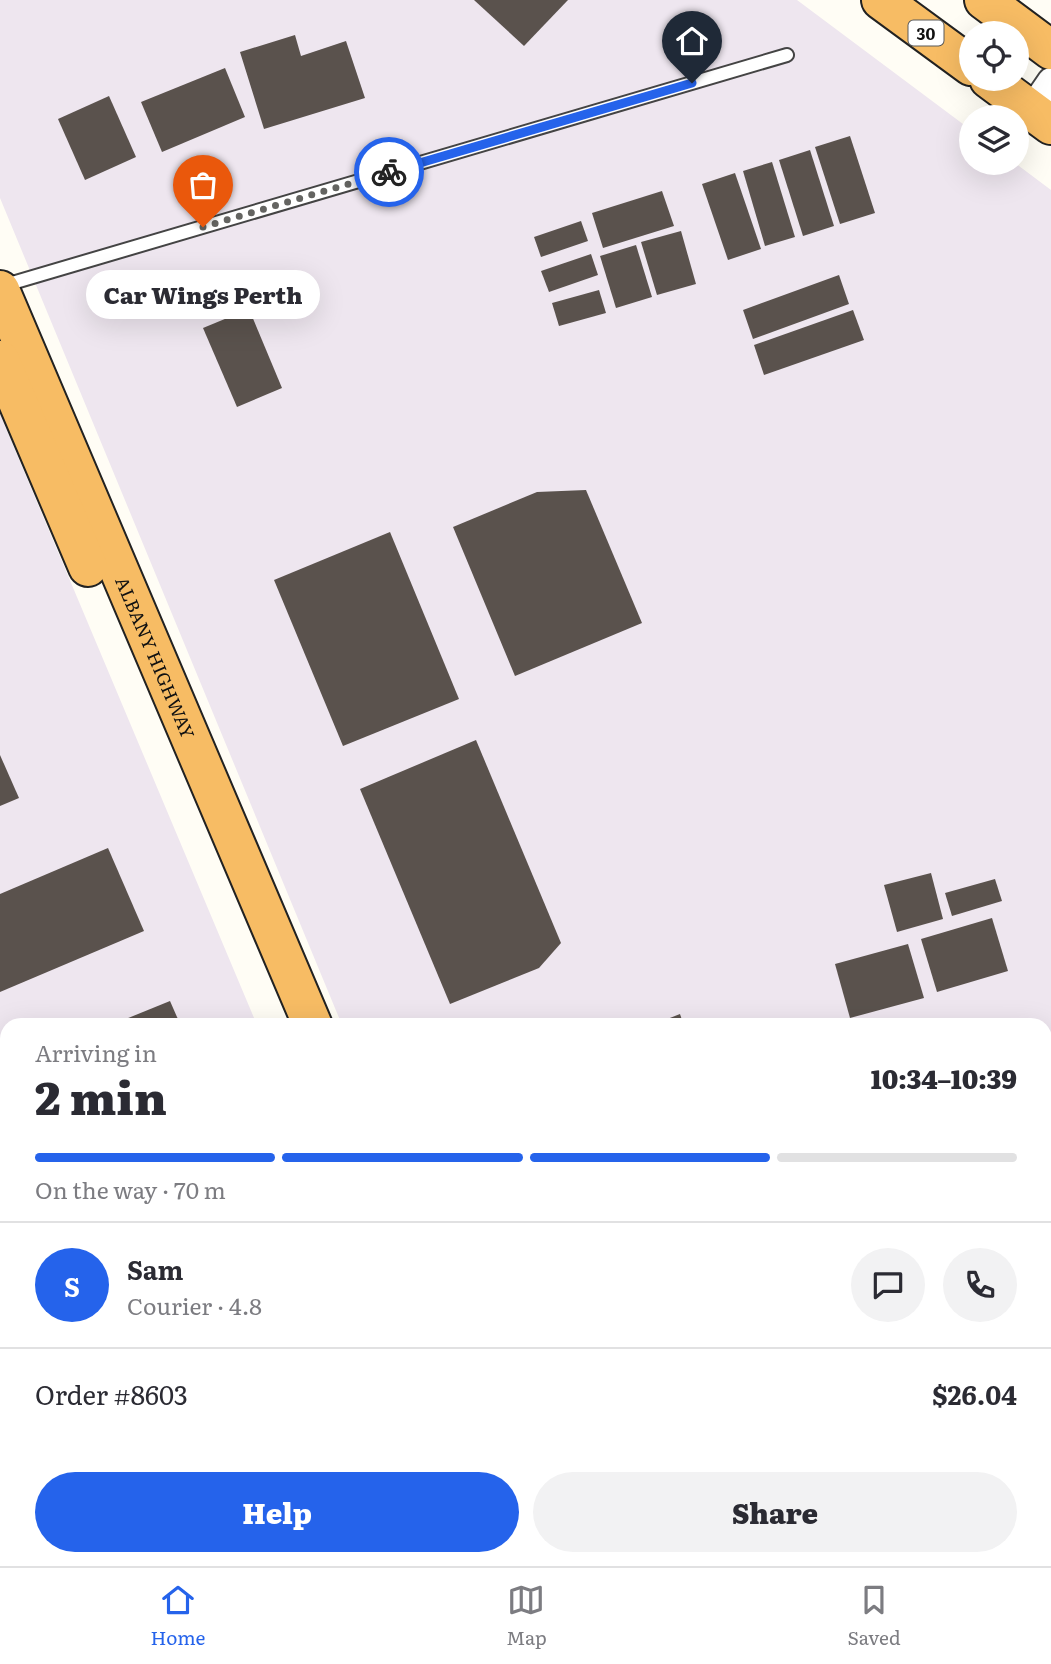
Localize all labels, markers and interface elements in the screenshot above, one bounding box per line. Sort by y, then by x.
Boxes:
pin [662,11,722,83]
road number: 30 [908,20,944,46]
map controls [959,21,1029,175]
button: locate [959,21,1029,91]
icon: home [673,22,711,60]
button: layers [959,105,1029,175]
courier [354,137,424,207]
icon: bike [370,153,408,191]
pin [173,155,233,227]
icon: bag [184,166,222,204]
callout: Car Wings Perth [86,269,320,318]
text: Car Wings Perth [104,277,302,311]
street label: ALBANY HIGHWAY [110,572,203,743]
text: Arriving in [35,1035,157,1069]
text: 10:34–10:39 [871,1058,1017,1097]
text: 2 min [35,1061,167,1129]
text: On the way · 70 m [35,1172,226,1206]
button: chat [851,1248,925,1322]
button: phone [943,1248,1017,1322]
text: Sam [127,1249,183,1288]
text: S [64,1266,80,1305]
text: Courier · 4.8 [127,1288,262,1322]
text: Order #8603 [35,1374,188,1413]
text: $26.04 [932,1374,1017,1413]
button: Help [35,1472,519,1552]
button: Share [533,1472,1017,1552]
tab: Home [150,1581,205,1651]
tab: Map [506,1581,547,1651]
tab: Saved [848,1581,901,1651]

